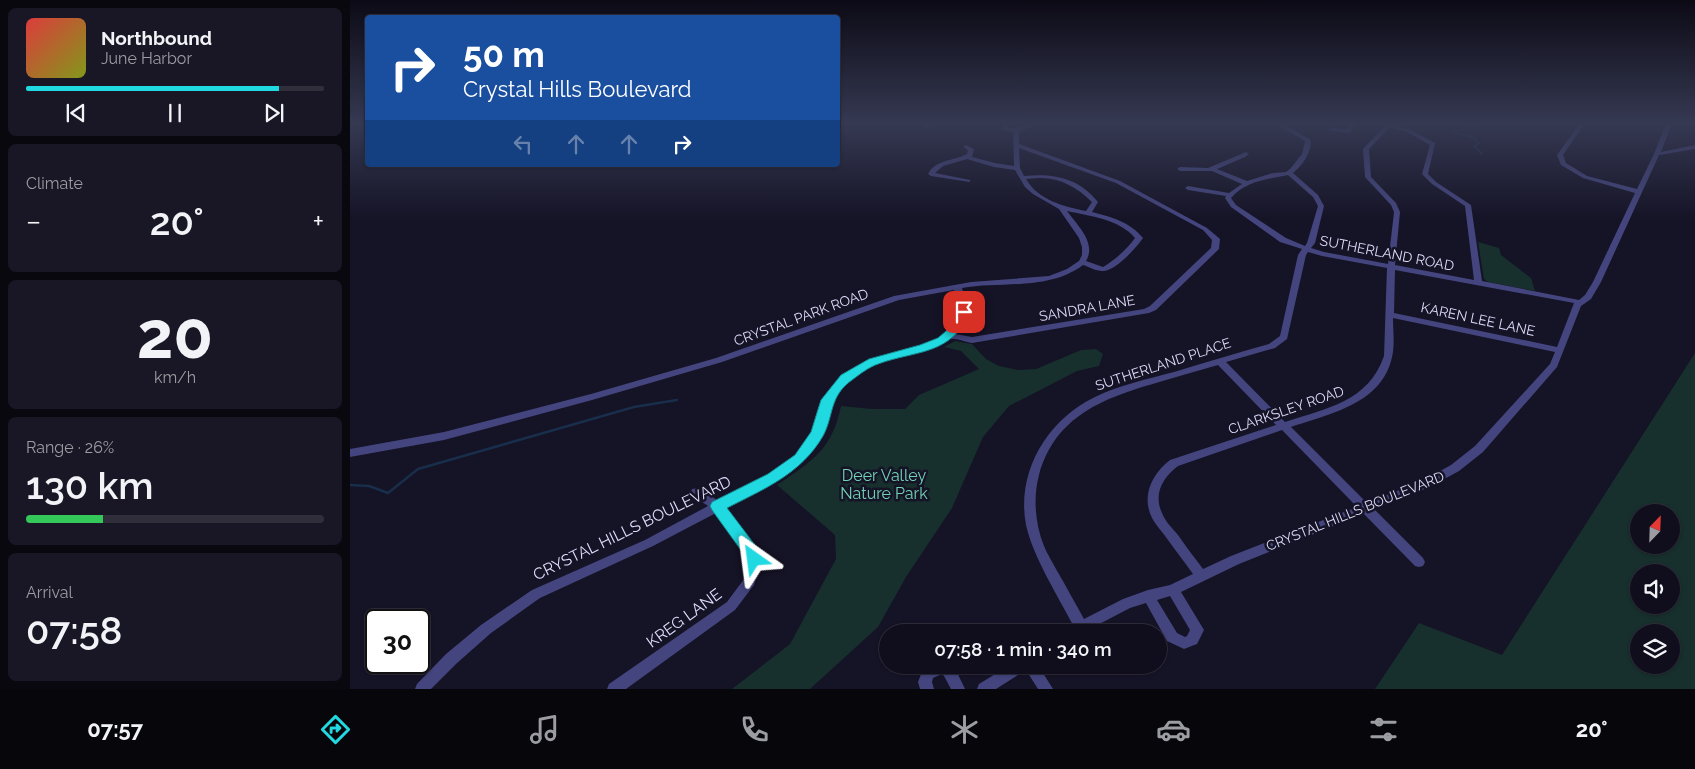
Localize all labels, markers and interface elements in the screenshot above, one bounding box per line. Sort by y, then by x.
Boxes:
text: Northbound [101,27,212,49]
text: 50 m [463,34,545,75]
icon: right [380,35,445,100]
text: June Harbor [101,49,192,68]
text: Crystal Hills Boulevard [463,76,692,102]
icon: previous [62,99,90,127]
icon: pause [161,99,189,127]
icon: next [260,99,288,127]
icon: left [509,130,537,158]
icon: ahead [562,130,590,158]
icon: ahead [615,130,643,158]
icon: right [668,130,696,158]
text: Climate [26,174,83,193]
text: 20° [150,199,204,244]
text: − [26,205,41,238]
text: + [312,205,324,238]
street label: SUTHERLAND ROAD [1319,232,1455,274]
street label: CRYSTAL PARK ROAD [732,285,870,349]
pin [943,291,985,333]
street label: SANDRA LANE [1038,292,1136,324]
text: 20 [137,297,213,373]
icon: arrive [950,298,978,326]
street label: KAREN LEE LANE [1419,299,1537,339]
street label: SUTHERLAND PLACE [1093,334,1233,394]
text: km/h [154,368,196,387]
street label: CLARKSLEY ROAD [1226,383,1346,437]
text: Range · 26% [26,438,114,457]
text: 130 km [26,463,154,508]
park label: Deer Valley Nature Park [840,466,928,503]
street label: CRYSTAL HILLS BOULEVARD [1264,468,1446,554]
street label: CRYSTAL HILLS BOULEVARD [530,472,734,584]
north arrow [1630,504,1680,554]
map controls [1630,504,1680,674]
position arrow [727,532,779,584]
button: sound [1630,564,1680,614]
text: Arrival [26,583,73,602]
street label: KREG LANE [643,584,725,652]
text: 07:58 [26,608,122,653]
speed limit sign: 30 [365,609,430,674]
button: layers [1630,624,1680,674]
text: 07:58 · 1 min · 340 m [934,638,1112,660]
icon: directions [318,712,353,747]
icon: music [527,712,562,747]
icon: phone [737,712,772,747]
icon: climate [947,712,982,747]
icon: car [1156,712,1191,747]
icon: filters [1366,712,1401,747]
text: 07:57 [87,716,143,742]
text: 20° [1576,716,1608,742]

